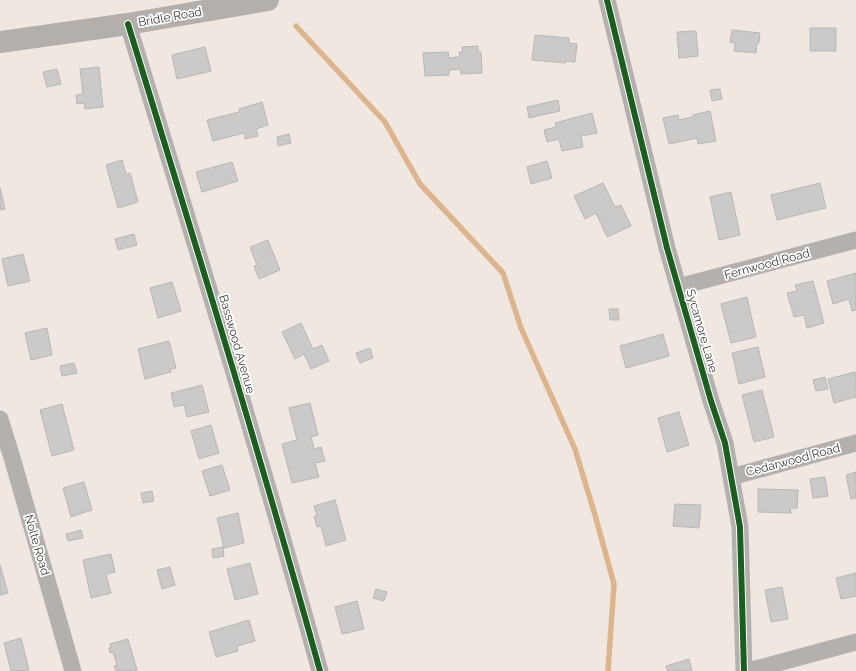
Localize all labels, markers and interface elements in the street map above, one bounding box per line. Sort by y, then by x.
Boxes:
street label: Bridle Road [137,5,203,29]
street label: Fernwood Road [723,246,811,282]
street label: Sycamore Lane [683,288,721,374]
street label: Basswood Avenue [216,293,258,395]
street label: Cedarwood Road [745,441,841,479]
street label: Nolte Road [22,513,52,577]

